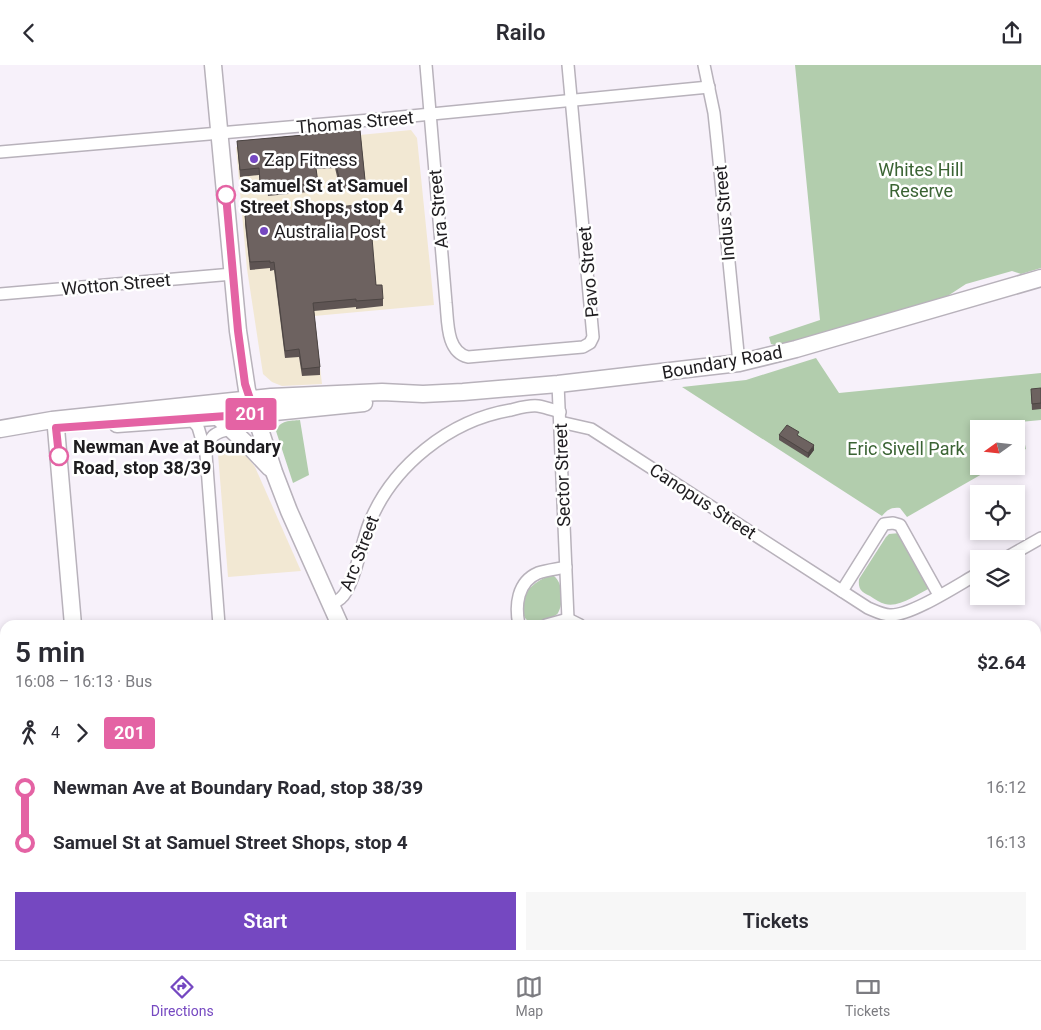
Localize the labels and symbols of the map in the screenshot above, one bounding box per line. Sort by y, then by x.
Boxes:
street label: Thomas Street [295,106,415,138]
place label: Zap Fitness [264,149,357,170]
marker: Zap Fitness [248,153,260,165]
park label: Whites Hill Reserve [878,159,964,201]
street label: Indus Street [709,164,739,262]
street label: Ara Street [424,169,452,249]
place label: Samuel St at Samuel Street Shops, stop 4 [240,175,408,217]
marker: Samuel St at Samuel Street Shops, stop 4 [216,185,236,205]
place label: Australia Post [274,221,386,242]
marker: Australia Post [258,225,270,237]
street label: Pavo Street [574,225,602,319]
street label: Wotton Street [60,269,172,299]
street label: Boundary Road [660,341,784,383]
line badge: 201 [222,398,280,430]
north arrow [970,420,1025,475]
street label: Sector Street [550,423,574,527]
place label: Newman Ave at Boundary Road, stop 38/39 [73,436,282,478]
park label: Eric Sivell Park [847,438,966,459]
marker: Newman Ave at Boundary Road, stop 38/39 [49,446,69,466]
street label: Canopus Street [646,459,760,543]
street label: Arc Street [335,512,383,594]

